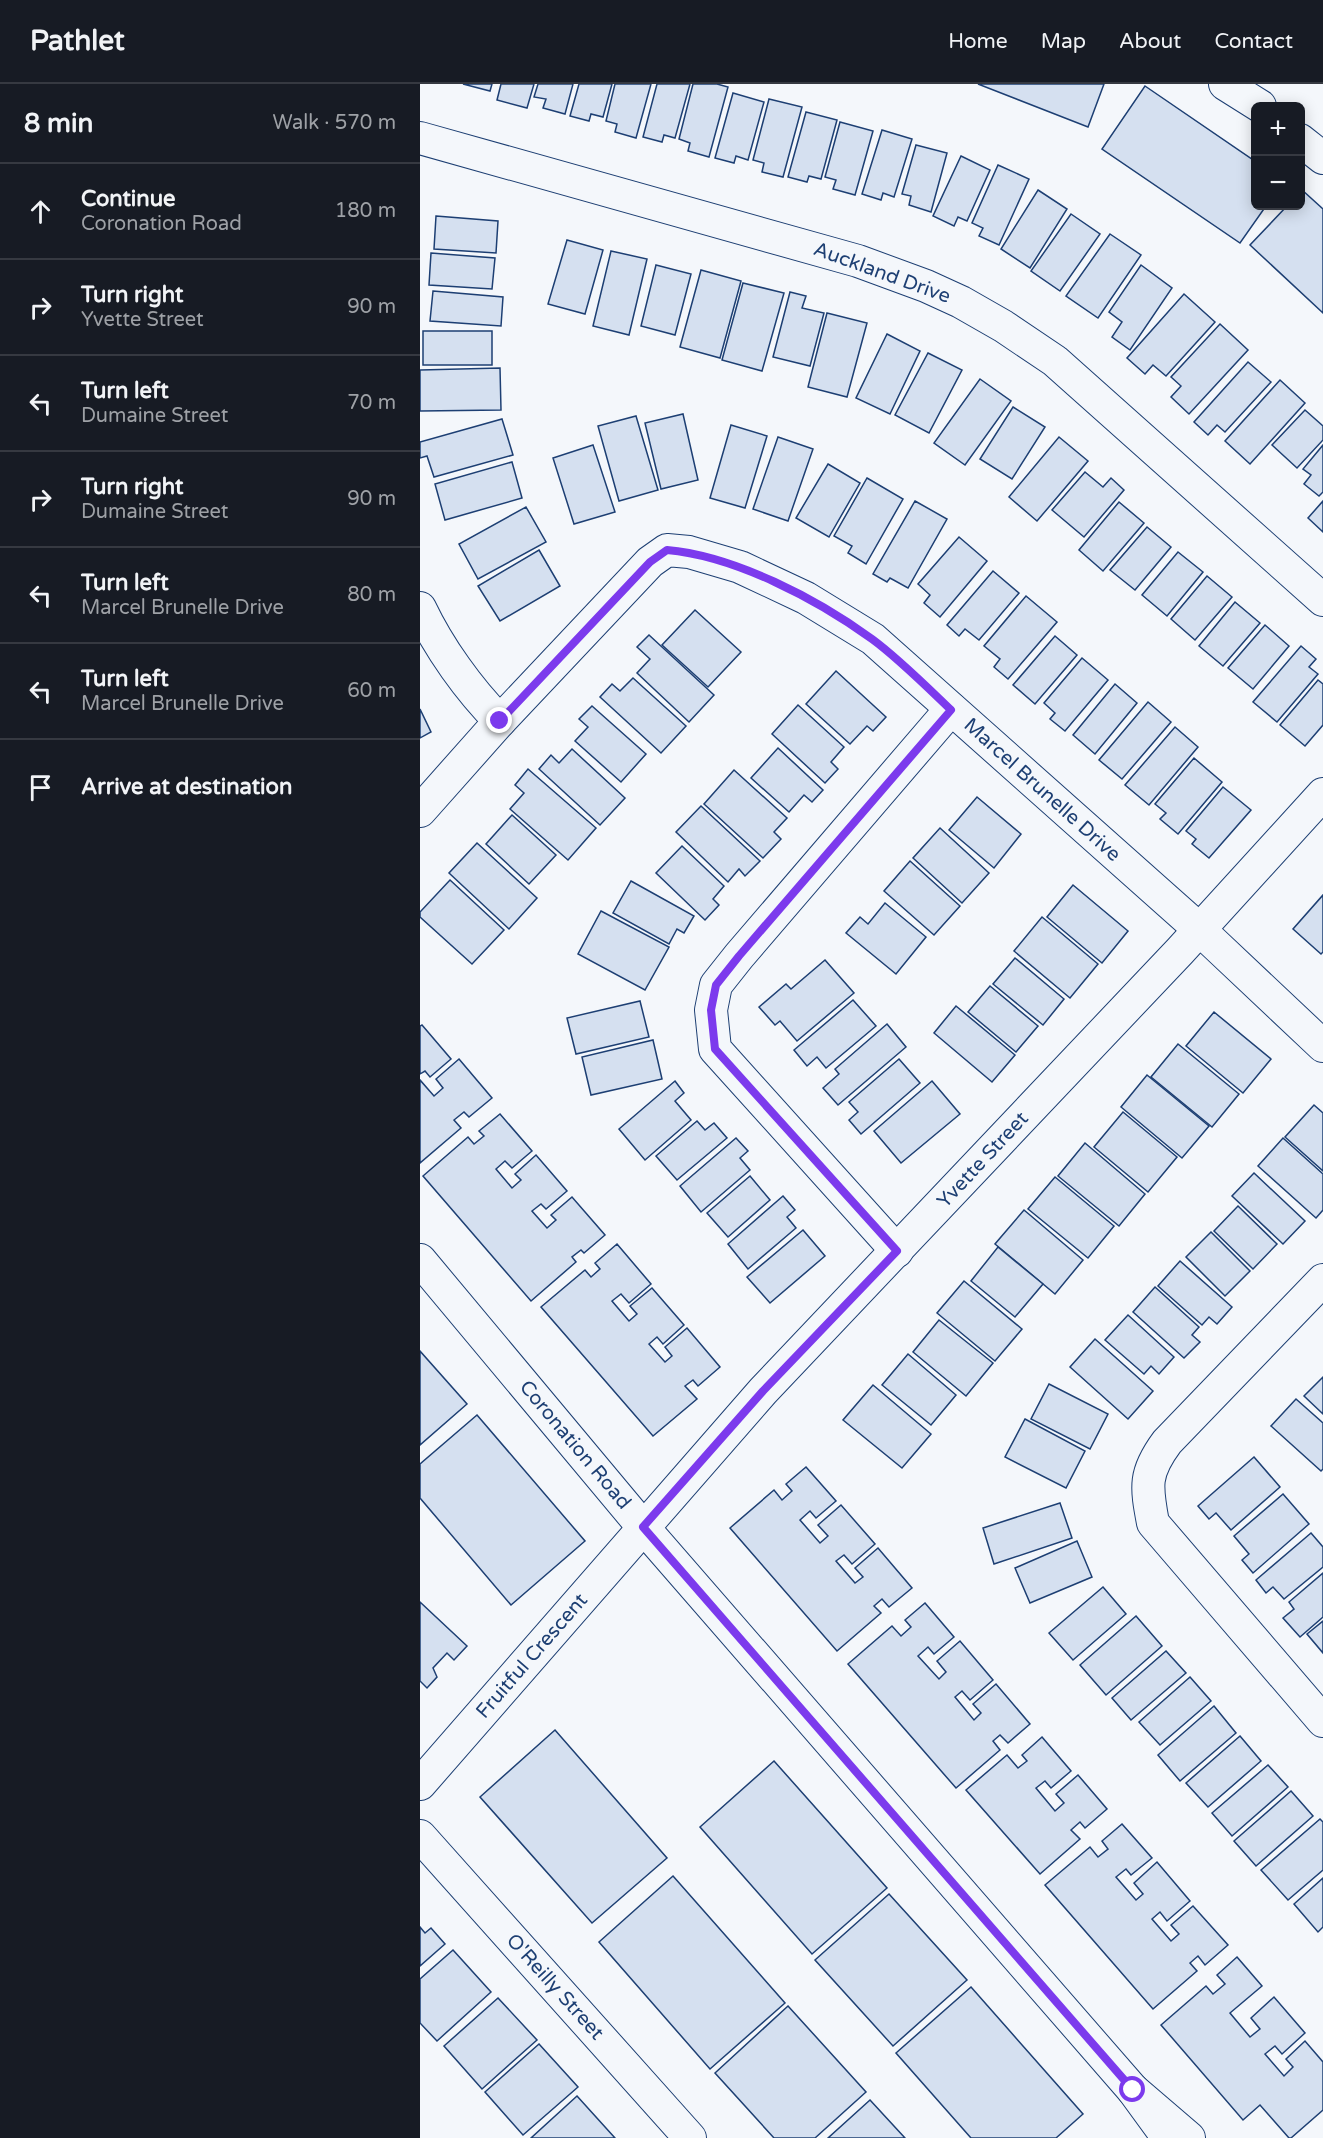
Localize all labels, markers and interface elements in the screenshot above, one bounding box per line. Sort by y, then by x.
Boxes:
text: Pathlet [30,24,125,58]
text: Home [948,29,1008,54]
text: Map [1041,29,1086,54]
text: About [1119,29,1181,54]
text: Contact [1214,29,1293,54]
map controls [1251,102,1305,210]
button: + [1251,102,1305,156]
text: 8 min [24,108,93,139]
text: Walk · 570 m [273,111,396,135]
button: − [1251,156,1305,210]
text: Continue [81,186,176,212]
icon: ahead [24,195,57,228]
text: 180 m [335,199,396,223]
text: Coronation Road [81,212,242,236]
street label: Auckland Drive [810,237,954,309]
text: Turn right [81,282,183,308]
icon: right [24,291,57,324]
text: 90 m [347,295,396,319]
text: Yvette Street [81,308,204,332]
text: Turn left [81,378,169,404]
icon: left [24,387,57,420]
text: 70 m [347,391,396,415]
text: Dumaine Street [81,404,228,428]
text: Turn right [81,474,183,500]
icon: right [24,483,57,516]
text: 90 m [347,487,396,511]
text: Dumaine Street [81,500,228,524]
text: Turn left [81,570,169,596]
icon: left [24,579,57,612]
text: 80 m [347,583,396,607]
text: Marcel Brunelle Drive [81,596,284,620]
text: Turn left [81,666,169,692]
icon: left [24,675,57,708]
text: 60 m [347,679,396,703]
text: Marcel Brunelle Drive [81,692,284,716]
route end [486,707,512,733]
street label: Marcel Brunelle Drive [959,713,1125,867]
icon: arrive [24,771,57,804]
text: Arrive at destination [81,774,292,800]
street label: Yvette Street [932,1107,1034,1213]
street label: Coronation Road [514,1376,636,1514]
street label: Fruitful Crescent [471,1588,593,1723]
street label: O'Reilly Street [501,1929,609,2045]
route start [1119,2076,1145,2102]

